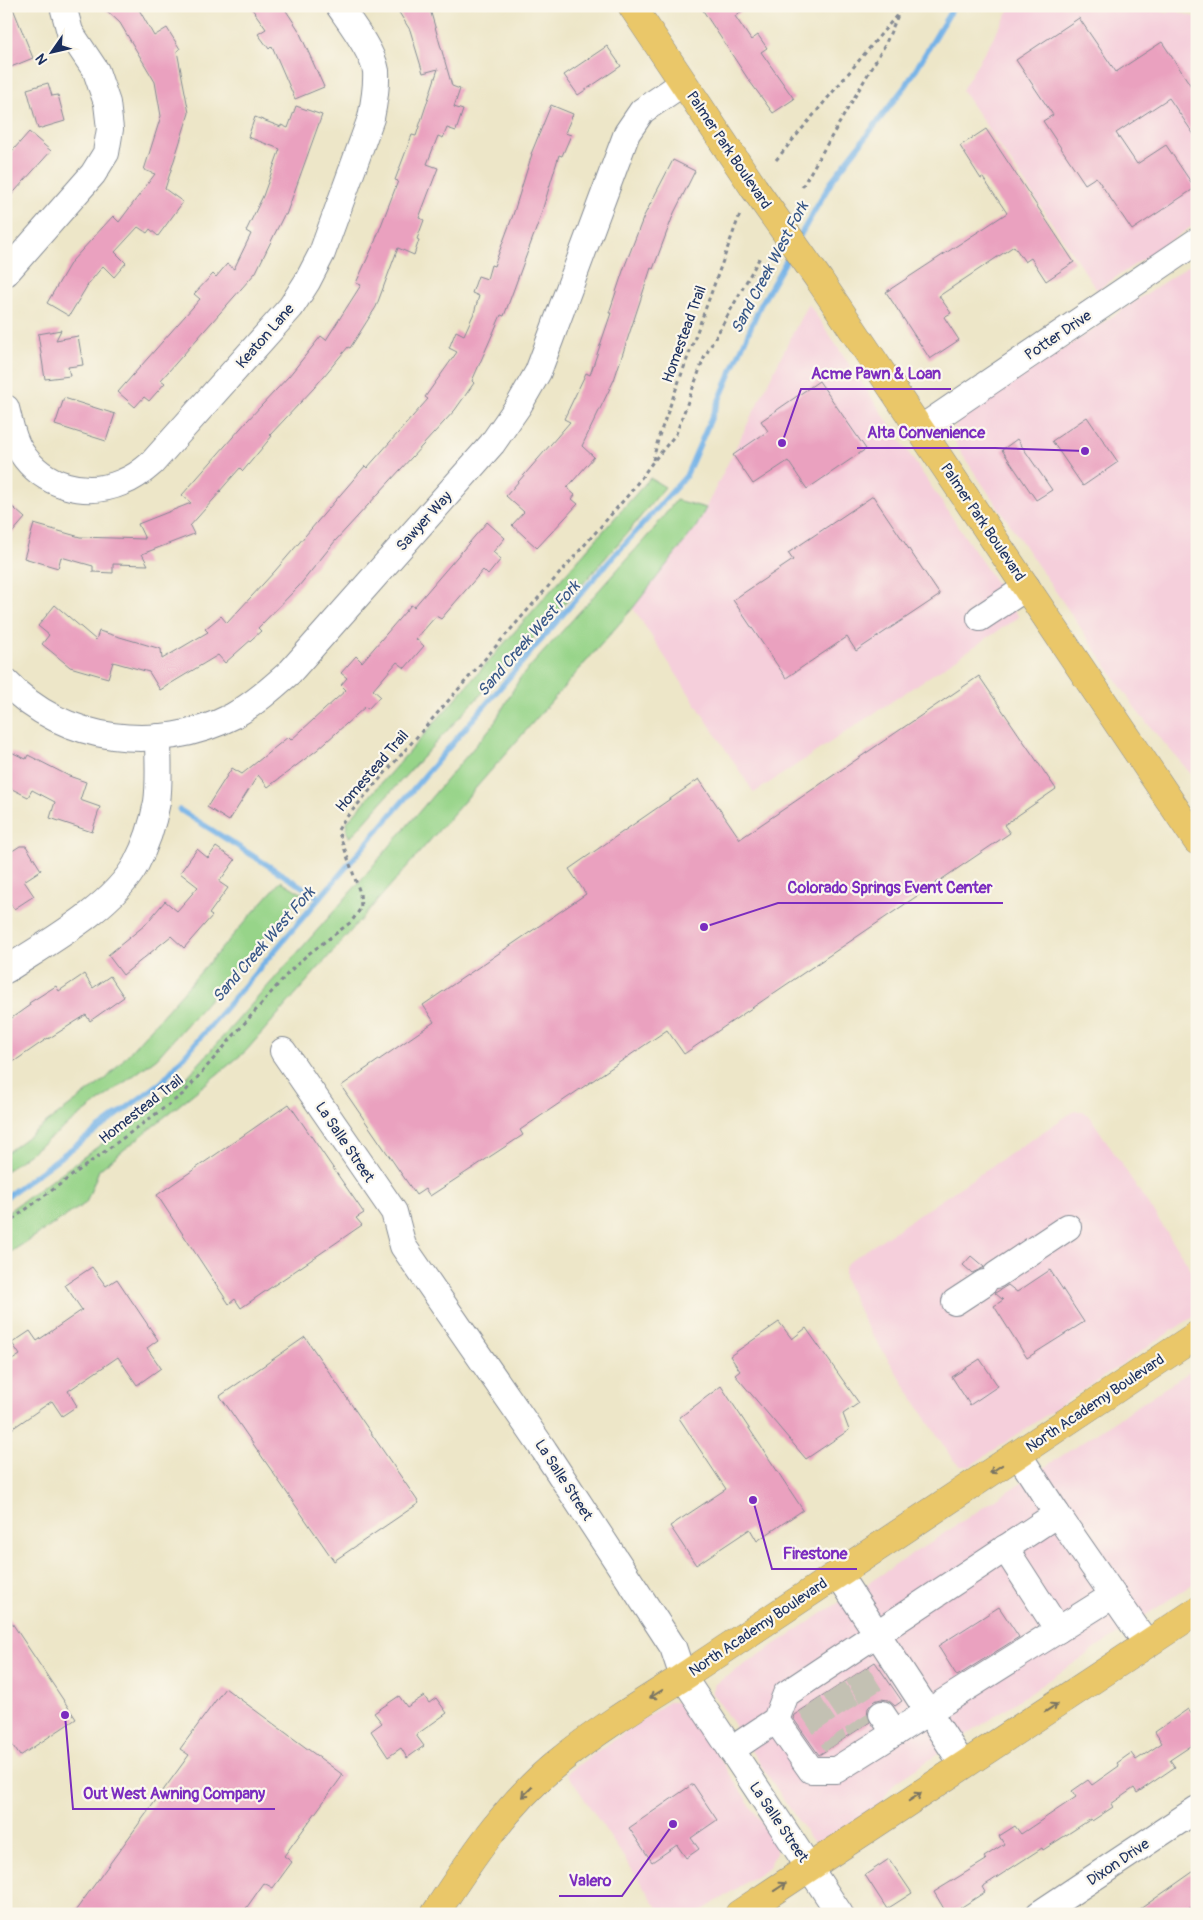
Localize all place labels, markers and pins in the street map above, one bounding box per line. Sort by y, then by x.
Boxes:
callout: Acme Pawn & Loan [801,358,951,389]
callout: Alta Convenience [857,417,995,448]
callout: Colorado Springs Event Center [778,872,1003,903]
callout: Firestone [772,1538,857,1569]
callout: Out West Awning Company [73,1778,275,1809]
callout: Valero [559,1865,622,1896]

